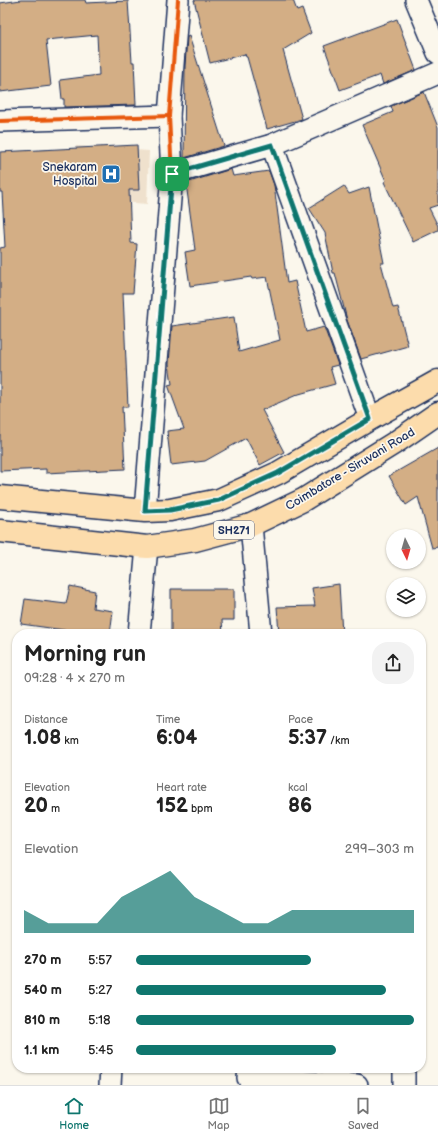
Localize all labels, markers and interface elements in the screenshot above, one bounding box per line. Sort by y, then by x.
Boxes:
pin [155,157,189,191]
place label: Snekaram Hospital [43,160,97,189]
hospital icon: Snekaram Hospital [100,163,122,185]
icon: arrive [161,163,183,185]
street label: Coimbatore - Siruvani Road [283,425,418,514]
road number: SH271 [214,521,254,539]
north arrow [386,529,426,569]
map controls [386,529,426,617]
button: layers [386,577,426,617]
text: Morning run [24,641,146,668]
button: share [372,642,414,684]
text: 09:28 · 4 × 270 m [24,670,125,686]
text: Distance [24,713,68,726]
text: Time [156,713,180,726]
text: Pace [288,713,313,726]
text: 1.08 [24,726,61,750]
text: 6:04 [156,726,197,750]
text: 5:37 [288,726,327,750]
text: km [61,734,79,747]
text: /km [327,734,350,747]
text: Elevation [24,781,70,794]
text: Heart rate [156,781,207,794]
text: kcal [288,781,308,794]
text: 20 [24,794,48,818]
text: 152 [156,794,188,818]
text: 86 [288,794,312,818]
text: m [48,802,60,815]
text: bpm [188,802,213,815]
text: Elevation [24,841,78,857]
text: 299–303 m [345,841,414,857]
text: 270 m [24,952,61,968]
text: 5:57 [88,952,112,968]
text: 540 m [24,982,62,998]
text: 5:27 [88,982,112,998]
text: 810 m [24,1012,60,1028]
text: 5:18 [88,1012,111,1028]
text: 1.1 km [24,1042,59,1058]
text: 5:45 [88,1042,113,1058]
tab: Home [59,1095,89,1132]
tab: Map [207,1095,230,1132]
tab: Saved [348,1095,379,1132]

